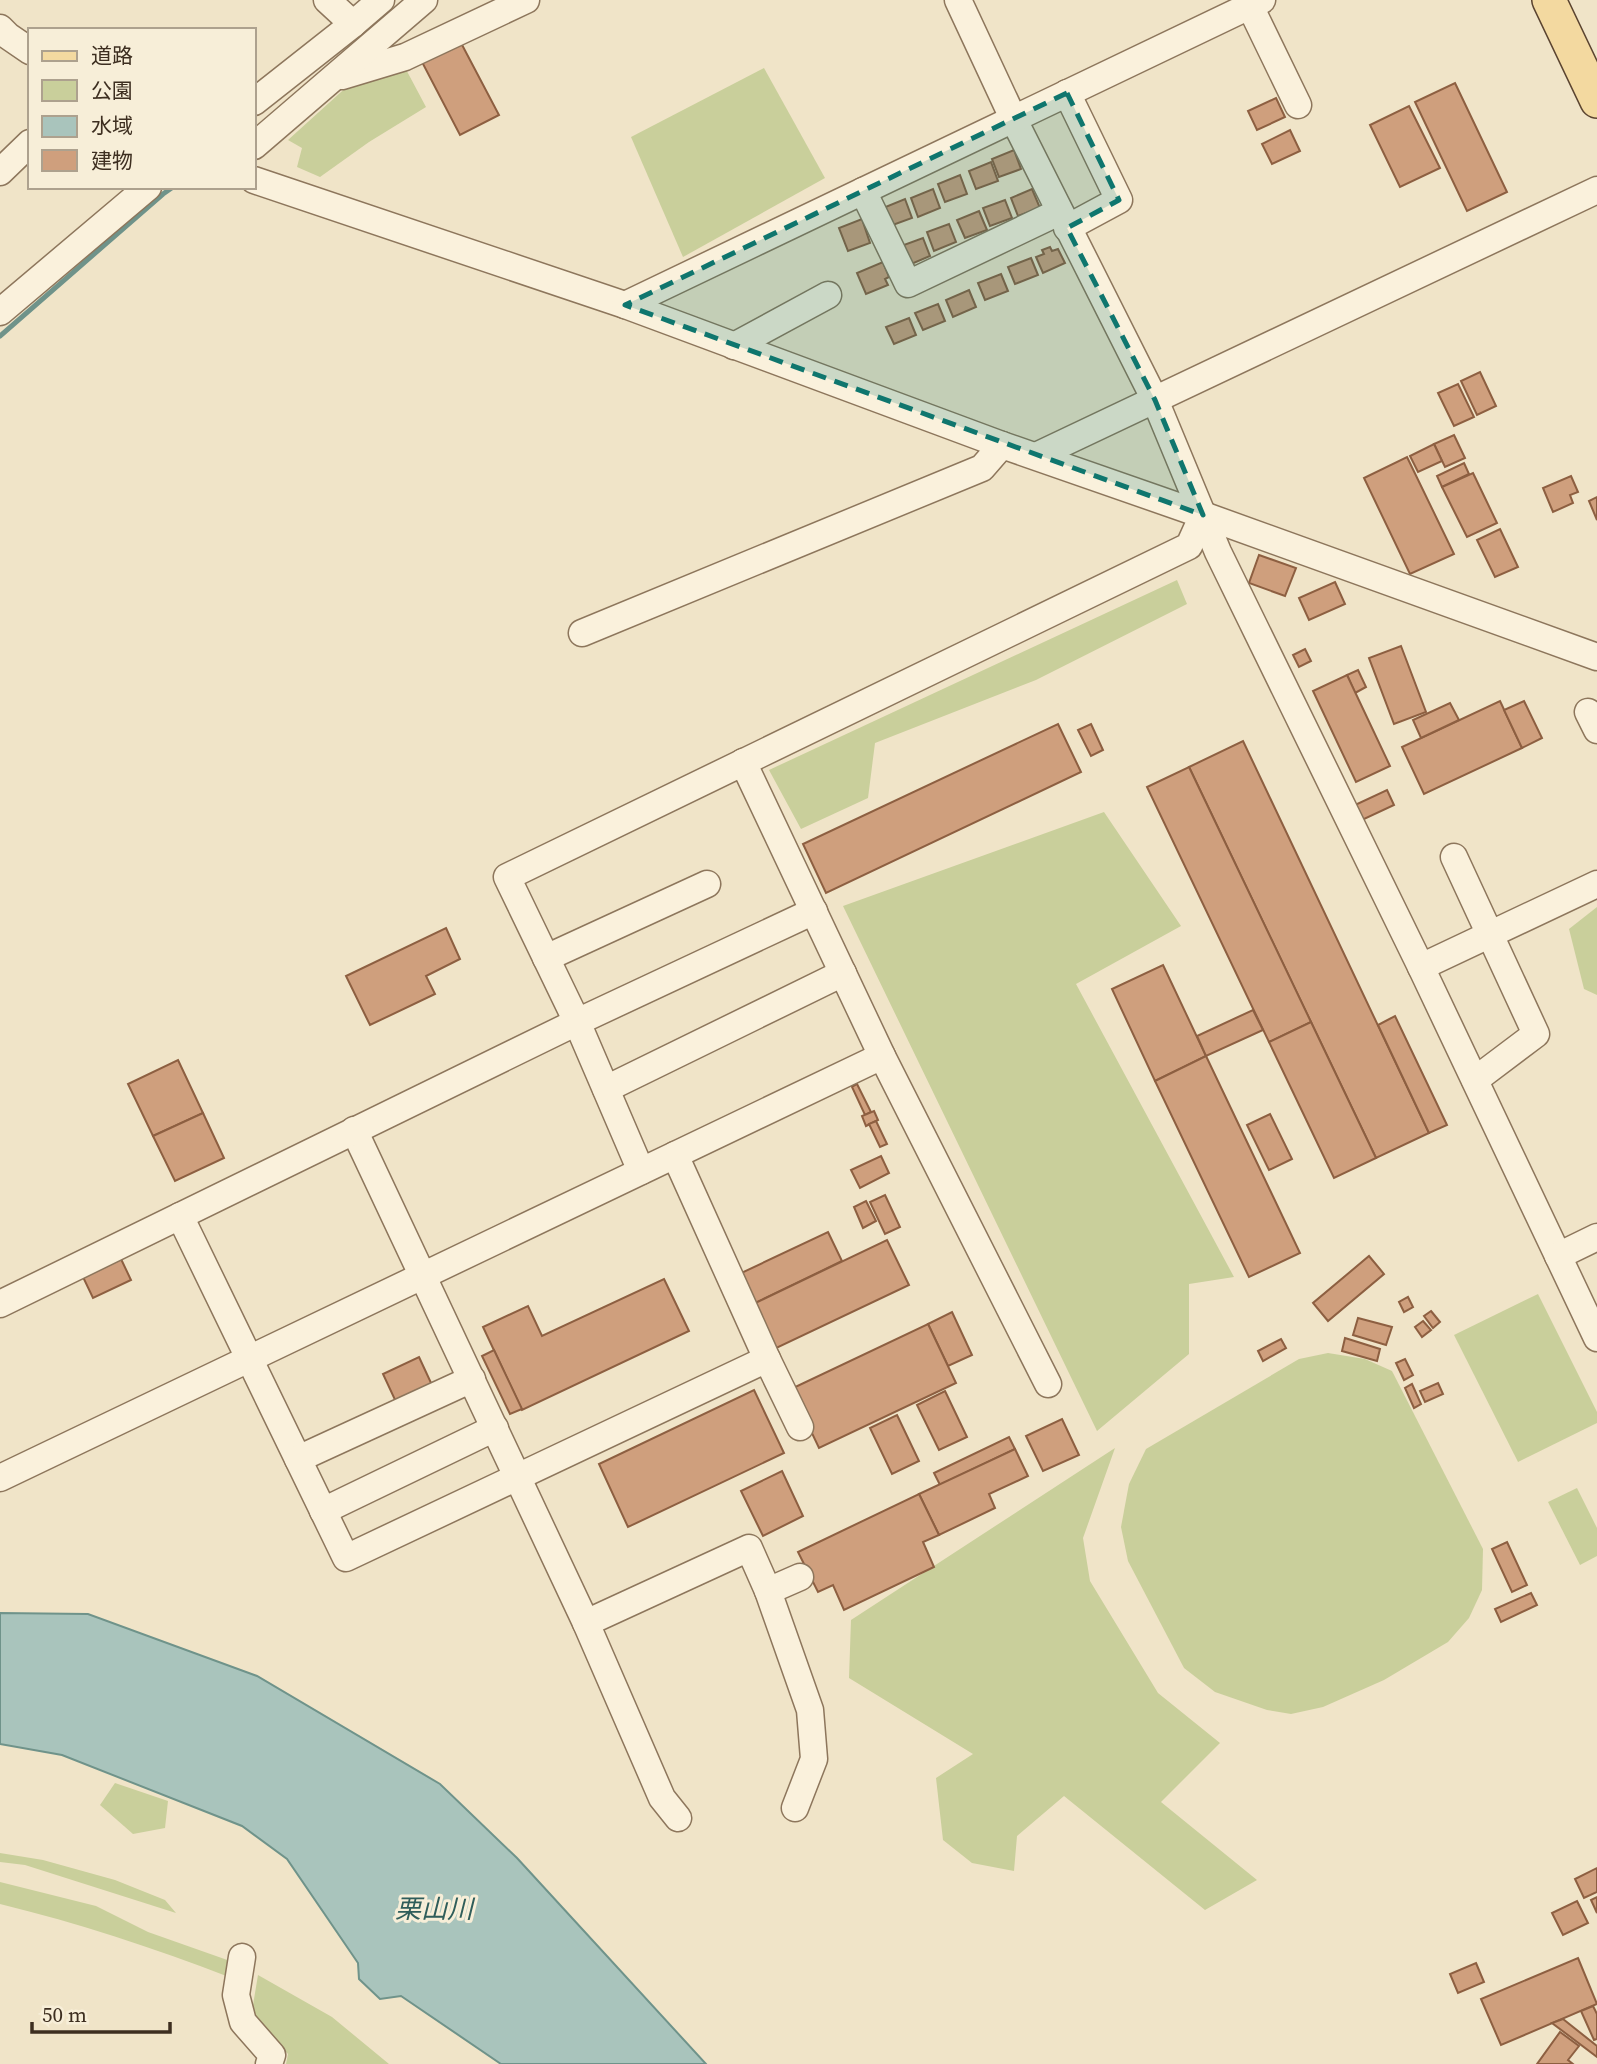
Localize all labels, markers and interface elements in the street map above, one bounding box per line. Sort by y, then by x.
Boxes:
legend [28,28,256,189]
text: 道路 [91,41,133,70]
text: 公園 [91,76,133,105]
text: 水域 [91,111,133,140]
text: 建物 [91,146,133,175]
water label: 栗山川 [395,1891,476,1927]
scale bar [32,1990,170,2034]
text: 50 m [42,2000,87,2029]

